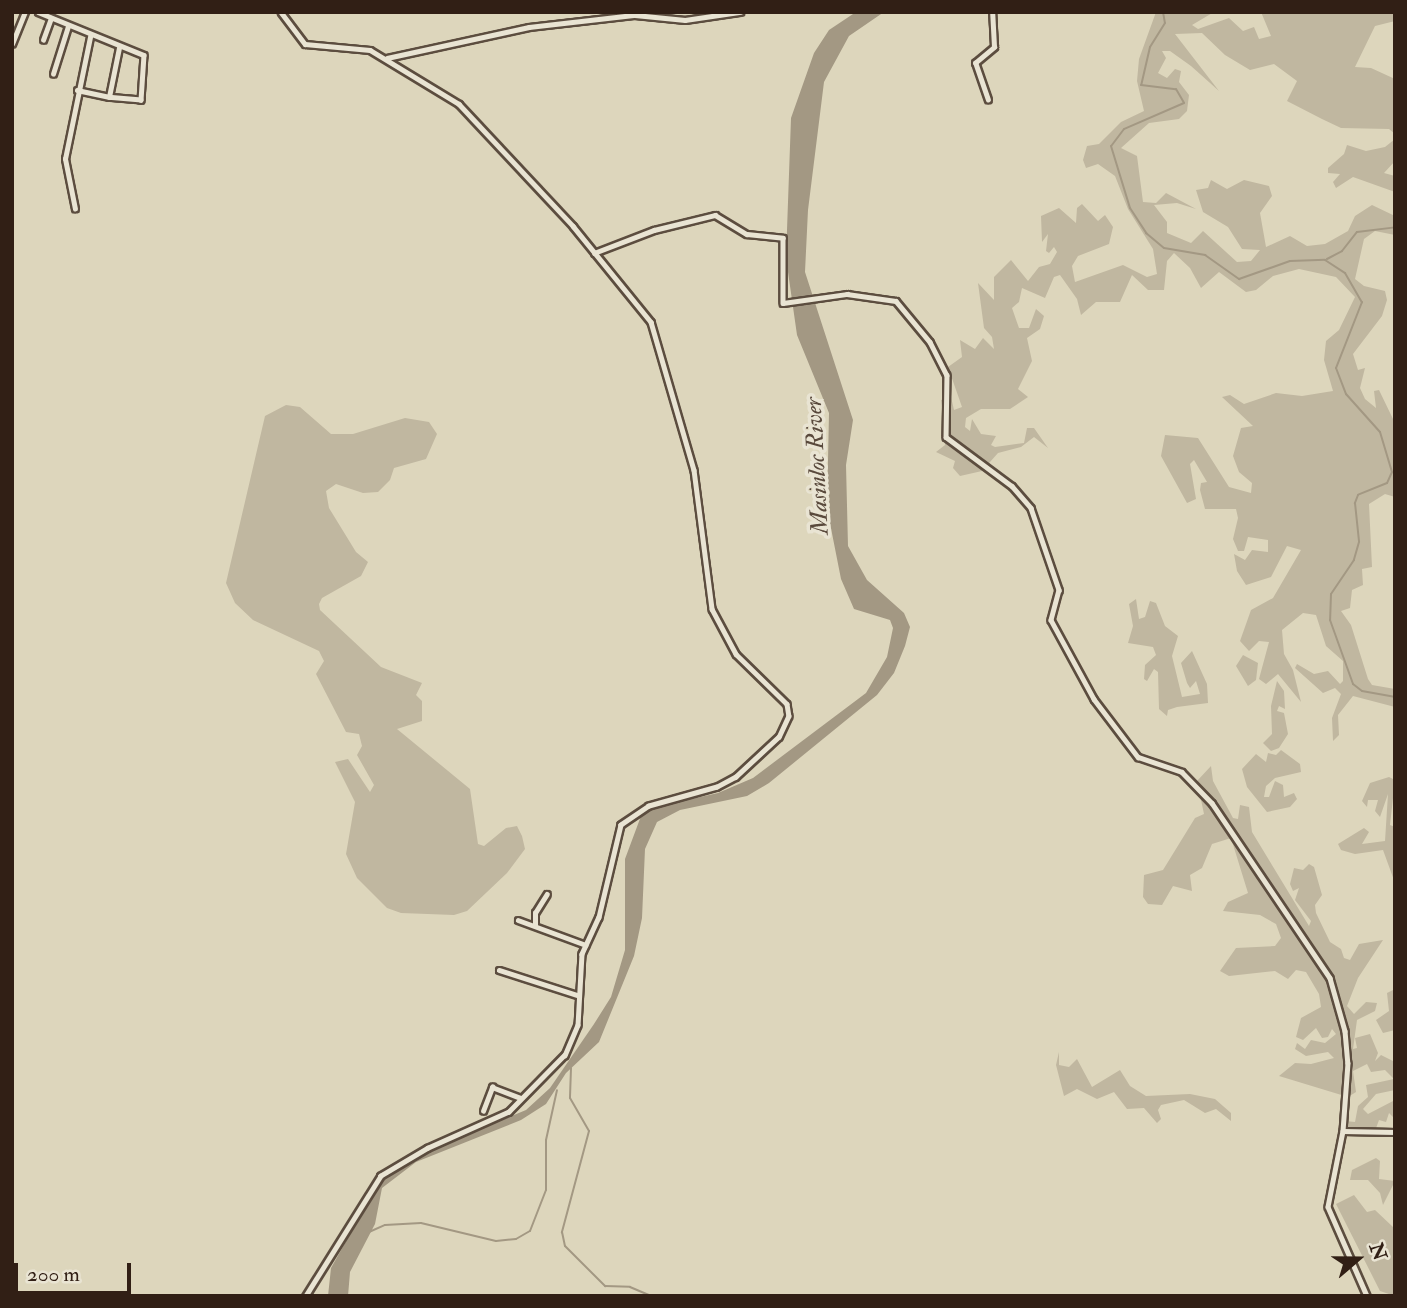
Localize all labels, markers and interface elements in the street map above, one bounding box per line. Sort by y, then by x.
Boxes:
water label: Masinloc River [799,397,835,535]
north arrow [1323,1224,1393,1294]
text: N [1364,1240,1392,1264]
scale bar [18,1248,135,1292]
text: 200 m [27,1261,80,1288]

